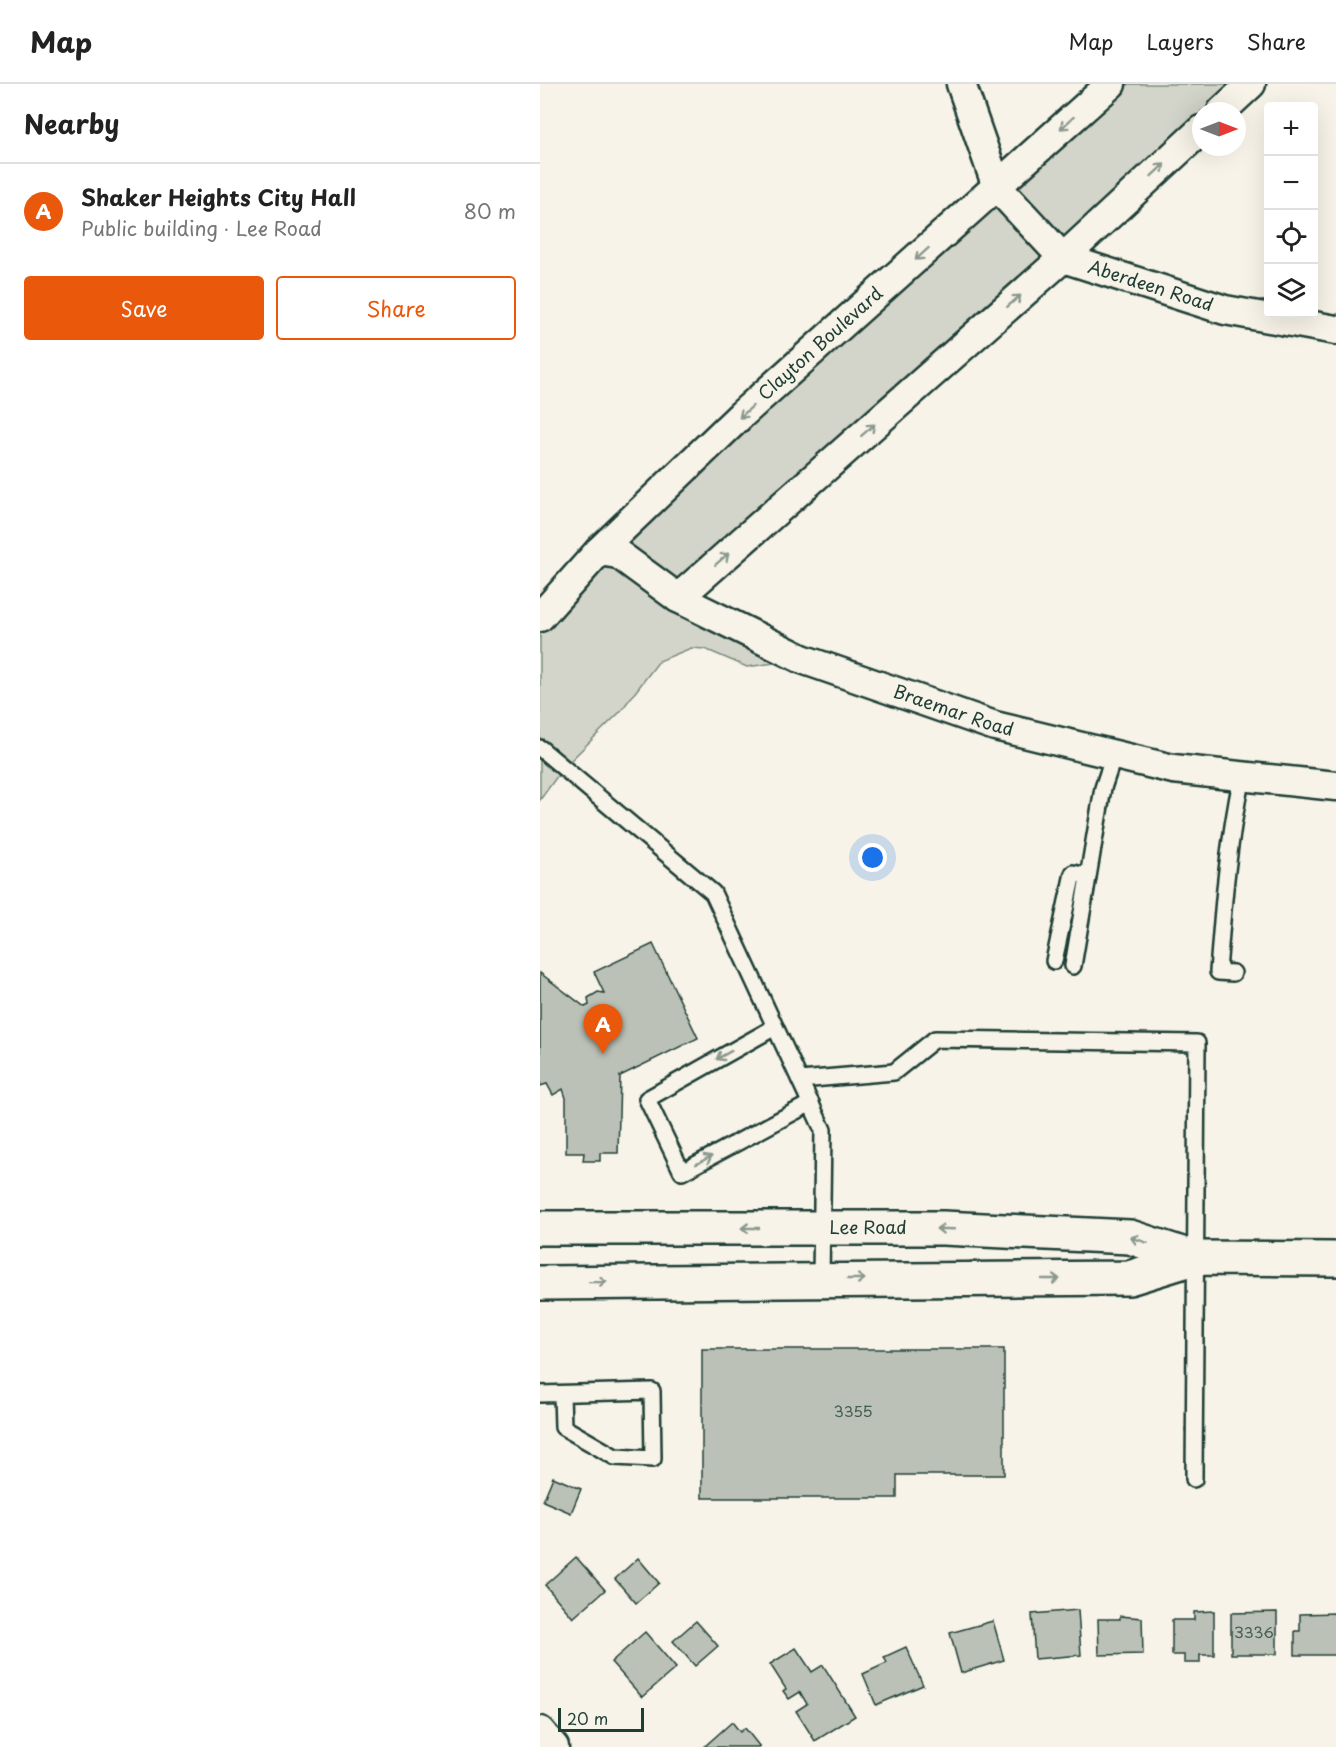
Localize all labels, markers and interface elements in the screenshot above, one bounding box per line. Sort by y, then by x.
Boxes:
text: Map [30,20,92,63]
text: Map [1069,25,1113,57]
text: Layers [1146,25,1214,57]
text: Share [1247,25,1306,57]
north arrow [1192,102,1246,156]
map controls [1264,102,1318,318]
button: + [1264,102,1318,156]
text: Nearby [24,104,119,143]
one-way arrow [1060,116,1075,130]
button: − [1264,156,1318,210]
one-way arrow [1150,163,1165,177]
text: Shaker Heights City Hall [81,180,356,213]
text: A [36,196,51,226]
text: 80 m [464,196,516,226]
button: locate [1264,210,1318,264]
text: Public building · Lee Road [81,213,322,243]
one-way arrow [915,247,930,261]
street label: Aberdeen Road [1085,252,1217,317]
button: layers [1264,264,1318,318]
button: Save [24,276,264,340]
button: Share [276,276,516,340]
street label: Clayton Boulevard [751,279,888,406]
one-way arrow [1006,294,1021,308]
one-way arrow [738,405,753,419]
one-way arrow [860,423,875,437]
one-way arrow [714,552,729,566]
street label: Braemar Road [890,677,1017,742]
your location [858,843,887,872]
pin: A [584,1004,622,1054]
one-way arrow [716,1049,733,1061]
one-way arrow [695,1154,712,1166]
street label: Lee Road [829,1213,907,1240]
one-way arrow [740,1222,760,1234]
one-way arrow [935,1223,955,1234]
one-way arrow [1130,1234,1149,1245]
one-way arrow [1041,1273,1061,1285]
one-way arrow [846,1274,866,1285]
one-way arrow [588,1276,608,1288]
house number: 3355 [834,1399,872,1422]
house number: 3336 [1234,1620,1274,1643]
scale bar [558,1705,644,1732]
text: 20 m [567,1706,608,1730]

